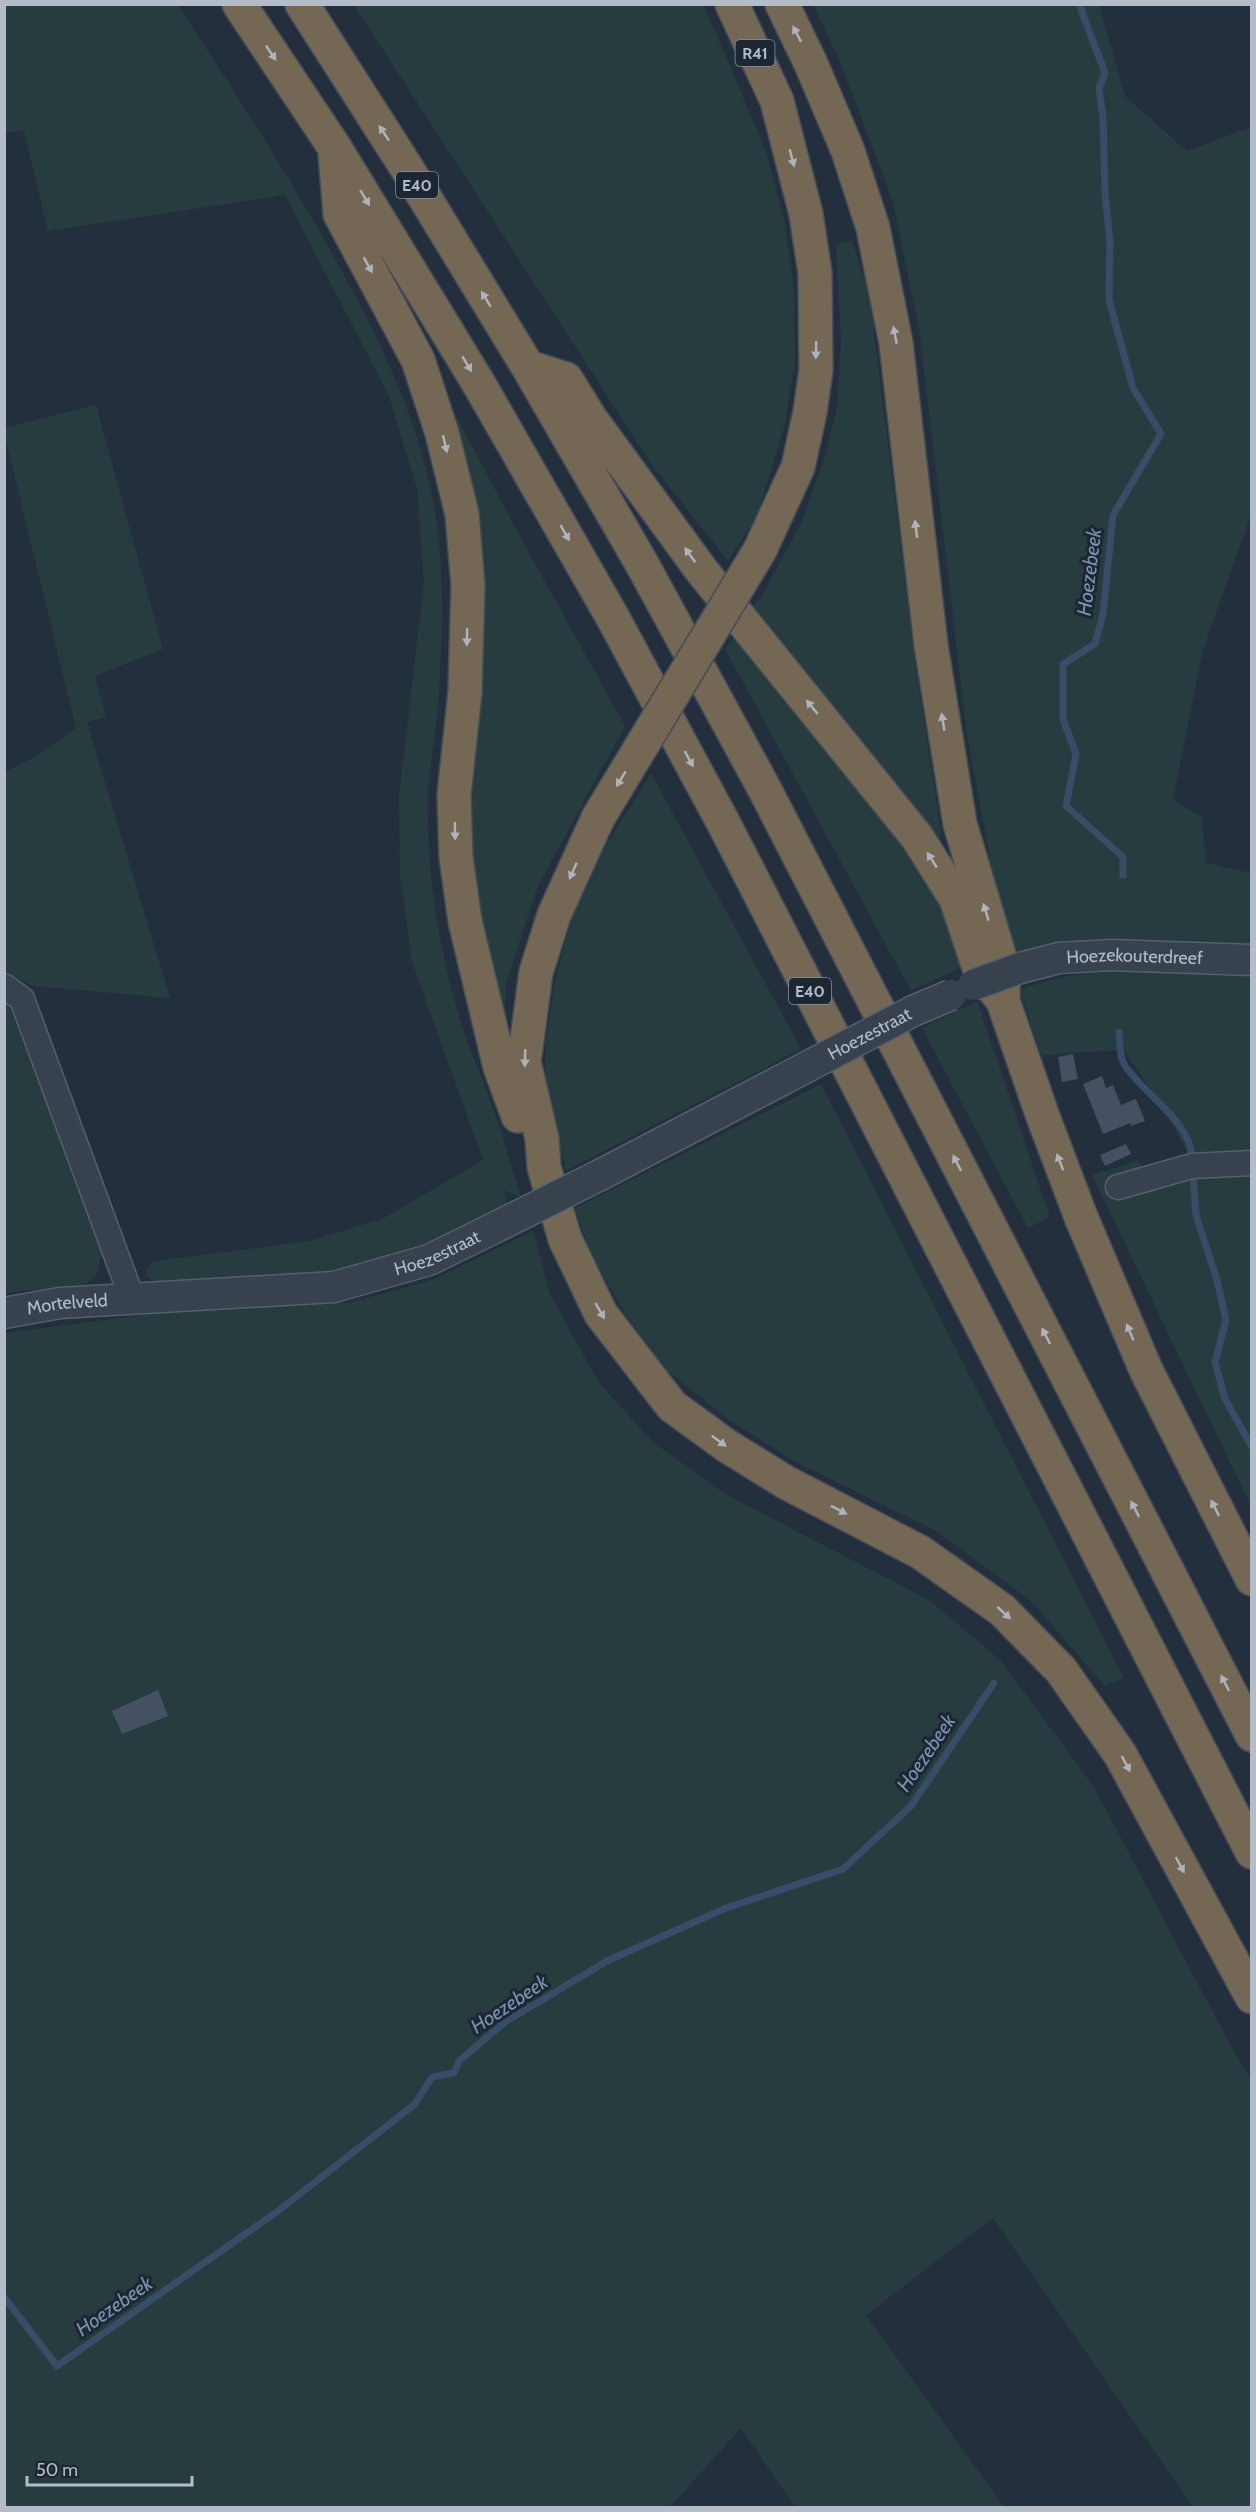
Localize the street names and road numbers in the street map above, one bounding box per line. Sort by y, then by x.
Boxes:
road number: R41 [736,40,774,66]
road number: E40 [396,172,438,198]
street label: Hoezekouterdreef [1066,944,1203,969]
road number: E40 [789,978,831,1004]
street label: Hoezestraat [824,1003,915,1065]
street label: Hoezestraat [392,1226,484,1280]
street label: Mortelveld [25,1289,108,1320]

